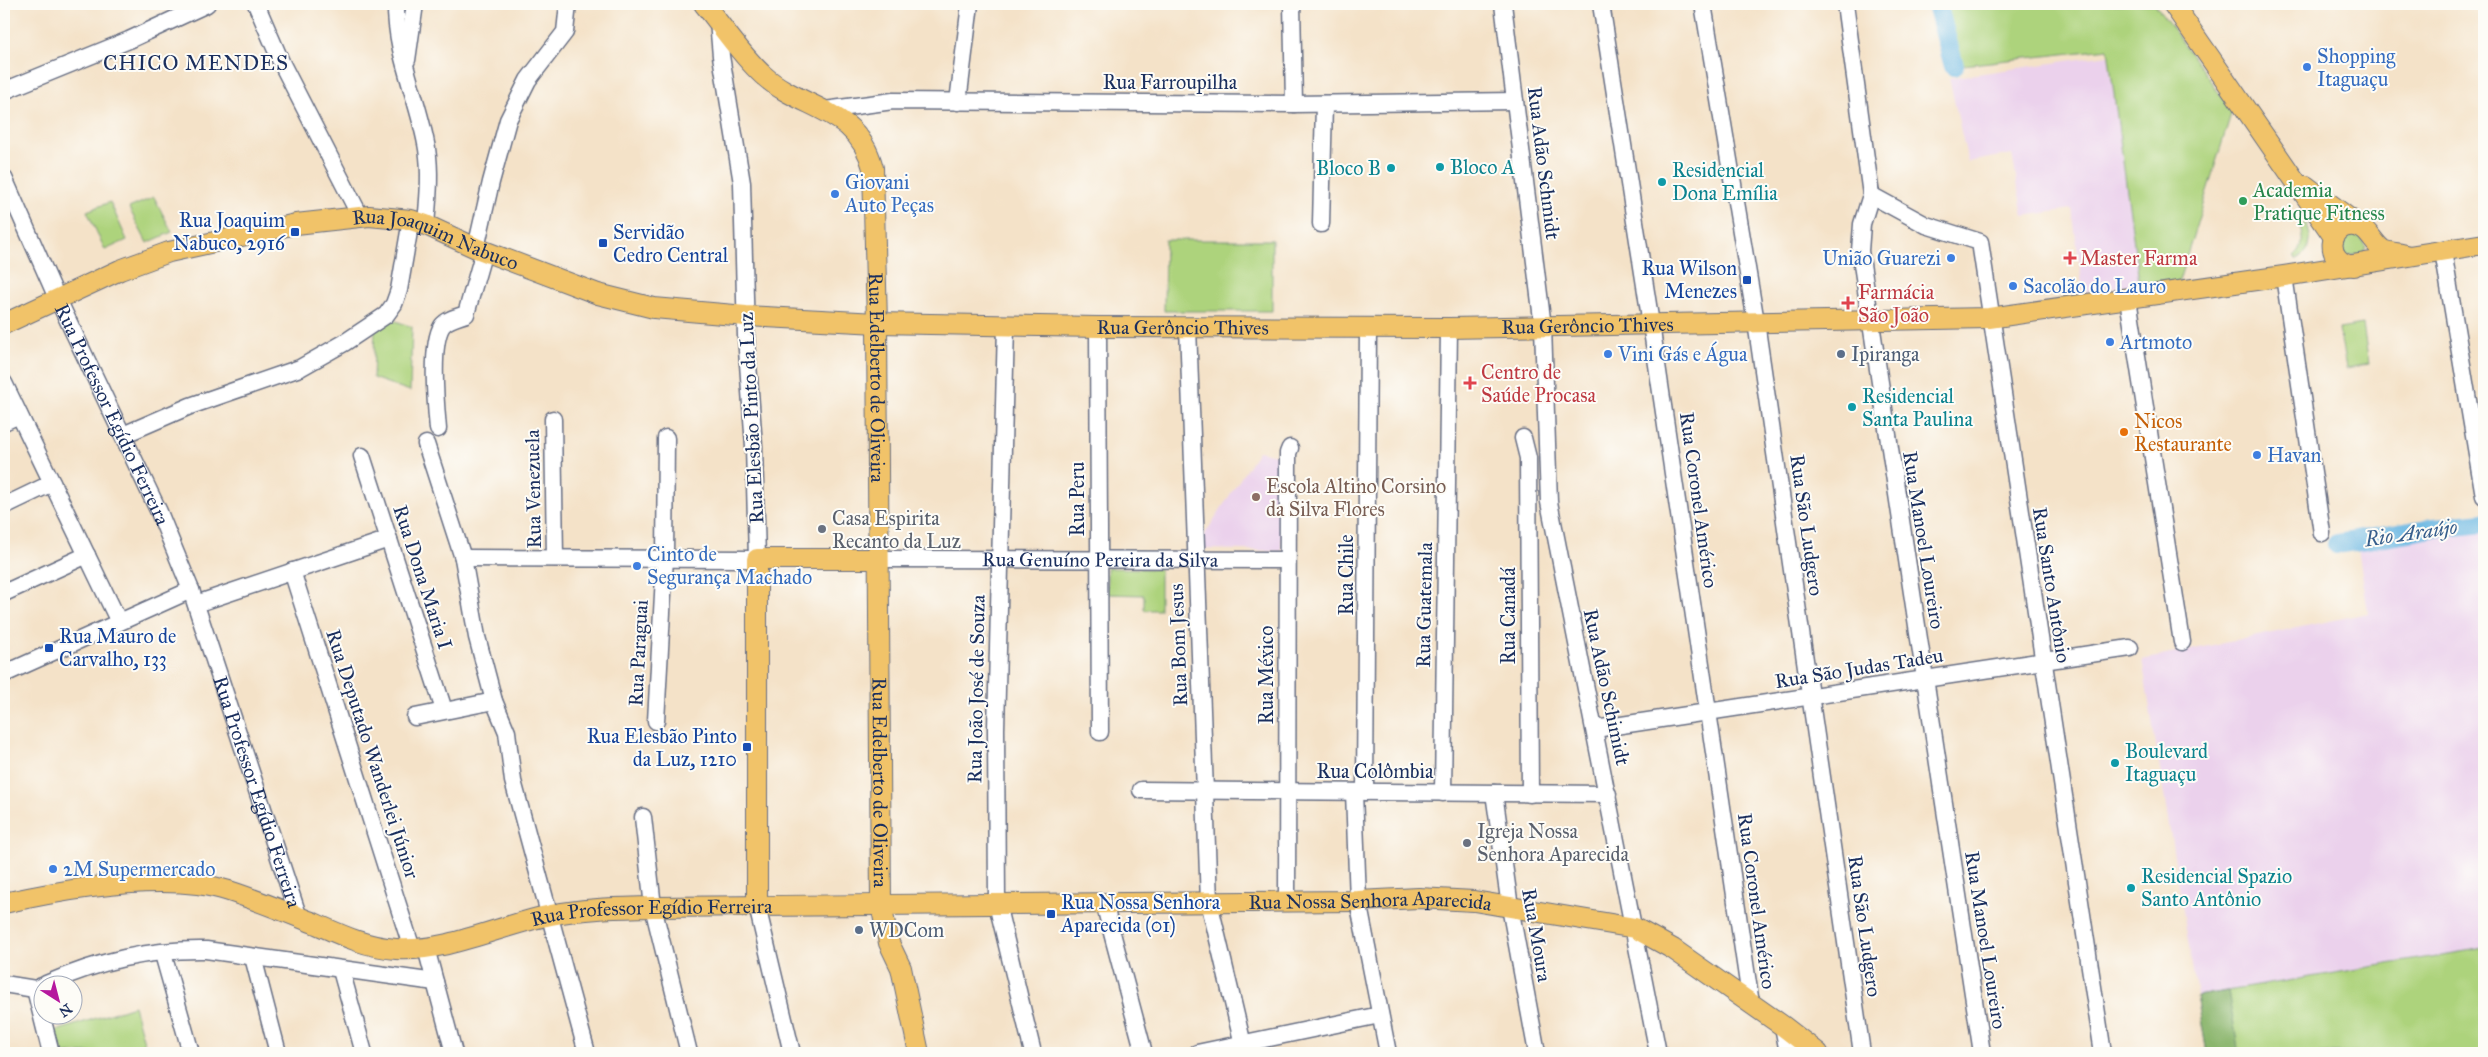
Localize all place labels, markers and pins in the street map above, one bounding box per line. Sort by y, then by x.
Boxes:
place label: Shopping Itaguaçu [2317,44,2396,92]
marker: Shopping Itaguaçu [2301,61,2313,73]
place label: Bloco A [1450,155,1516,179]
place label: Bloco B [1316,156,1381,180]
place label: Residencial Dona Emília [1672,158,1778,205]
marker: Bloco A [1434,161,1446,173]
marker: Bloco B [1385,162,1397,174]
place label: Giovani Auto Peças [844,170,934,217]
marker: Residencial Dona Emília [1656,176,1668,188]
place label: Academia Pratique Fitness [2252,178,2385,226]
marker: Giovani Auto Peças [829,188,841,200]
marker: Academia Pratique Fitness [2237,195,2249,207]
place label: Rua Joaquim Nabuco, 2916 [173,208,286,255]
place label: Servidão Cedro Central [613,220,729,267]
marker: Rua Joaquim Nabuco, 2916 [289,226,301,238]
marker: Servidão Cedro Central [597,237,609,249]
place label: União Guarezi [1822,246,1941,270]
place label: Master Farma [2080,246,2198,270]
marker: União Guarezi [1945,252,1957,264]
marker: Master Farma [2064,252,2076,264]
place label: Rua Wilson Menezes [1641,256,1737,303]
marker: Rua Wilson Menezes [1741,274,1753,286]
place label: Sacolão do Lauro [2023,274,2166,298]
place label: Farmácia São João [1858,280,1935,328]
marker: Sacolão do Lauro [2007,280,2019,292]
marker: Farmácia São João [1842,297,1854,309]
place label: Artmoto [2119,330,2192,354]
marker: Artmoto [2104,336,2116,348]
place label: Vini Gás e Água [1617,341,1748,367]
place label: Ipiranga [1851,342,1920,367]
marker: Vini Gás e Água [1602,348,1614,360]
marker: Ipiranga [1835,348,1847,360]
place label: Centro de Saúde Procasa [1481,360,1596,407]
marker: Centro de Saúde Procasa [1463,376,1477,390]
place label: Residencial Santa Paulina [1862,384,1973,431]
marker: Residencial Santa Paulina [1846,401,1858,413]
place label: Nicos Restaurante [2134,409,2232,456]
marker: Nicos Restaurante [2118,426,2130,438]
place label: Havan [2267,443,2322,467]
marker: Havan [2251,449,2263,461]
place label: Escola Altino Corsino da Silva Flores [1266,474,1446,521]
marker: Escola Altino Corsino da Silva Flores [1250,491,1262,503]
place label: Casa Espirita Recanto da Luz [832,506,961,553]
marker: Casa Espirita Recanto da Luz [816,523,828,535]
place label: Cinto de Segurança Machado [647,542,812,590]
marker: Cinto de Segurança Machado [631,560,643,572]
place label: Rua Mauro de Carvalho, 133 [59,624,176,671]
marker: Rua Mauro de Carvalho, 133 [43,642,55,654]
place label: Rua Elesbão Pinto da Luz, 1210 [587,724,737,771]
place label: Boulevard Itaguaçu [2125,739,2208,787]
marker: Rua Elesbão Pinto da Luz, 1210 [741,741,753,753]
marker: Boulevard Itaguaçu [2109,757,2121,769]
place label: Igreja Nossa Senhora Aparecida [1477,819,1630,866]
marker: Igreja Nossa Senhora Aparecida [1461,837,1473,849]
place label: 2M Supermercado [63,857,215,881]
marker: 2M Supermercado [47,863,59,875]
place label: Residencial Spazio Santo Antônio [2141,864,2292,911]
marker: Residencial Spazio Santo Antônio [2125,882,2137,894]
place label: Rua Nossa Senhora Aparecida (01) [1060,890,1221,938]
marker: Rua Nossa Senhora Aparecida (01) [1045,908,1057,920]
place label: WDCom [869,918,945,942]
marker: WDCom [853,924,865,936]

